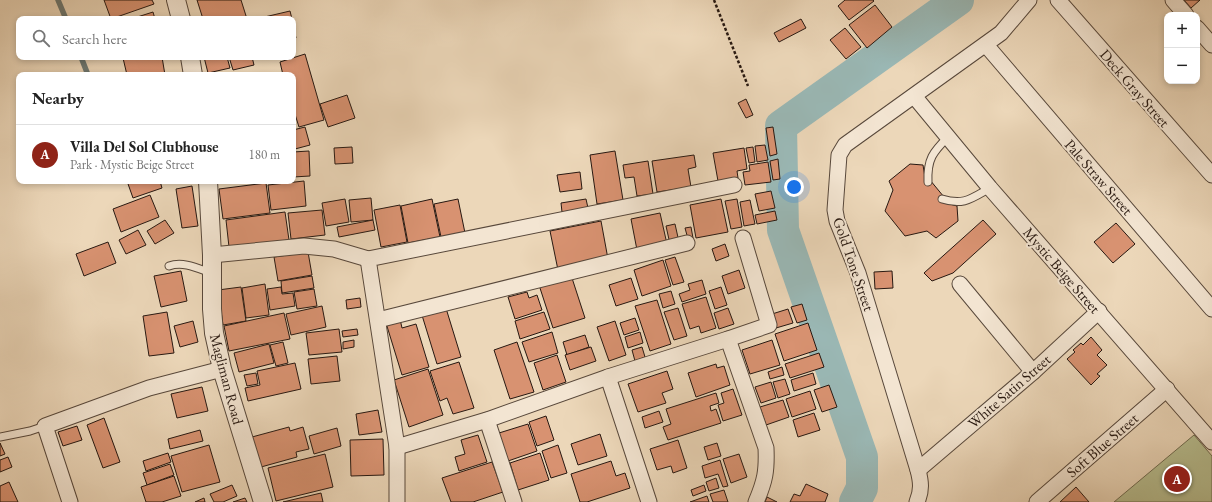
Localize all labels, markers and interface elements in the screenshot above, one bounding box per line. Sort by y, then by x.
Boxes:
map controls [1164,12,1200,84]
button: + [1164,12,1200,48]
search box [16,16,296,60]
icon: search [30,27,52,49]
text: Search here [62,29,127,48]
street label: Deck Gray Street [1096,45,1174,131]
button: − [1164,48,1200,84]
text: Nearby [32,87,84,109]
street label: Pale Straw Street [1061,135,1137,219]
text: Villa Del Sol Clubhouse [70,137,218,156]
text: A [40,146,50,163]
text: 180 m [249,146,280,163]
text: Park · Mystic Beige Street [70,156,194,173]
your location [784,177,804,197]
street label: Gold Tone Street [829,215,879,314]
street label: Mystic Beige Street [1019,223,1105,317]
street label: Magliman Road [206,332,248,427]
street label: White Satin Street [964,350,1055,432]
street label: Soft Blue Street [1062,408,1142,481]
pin: A [1164,464,1190,494]

